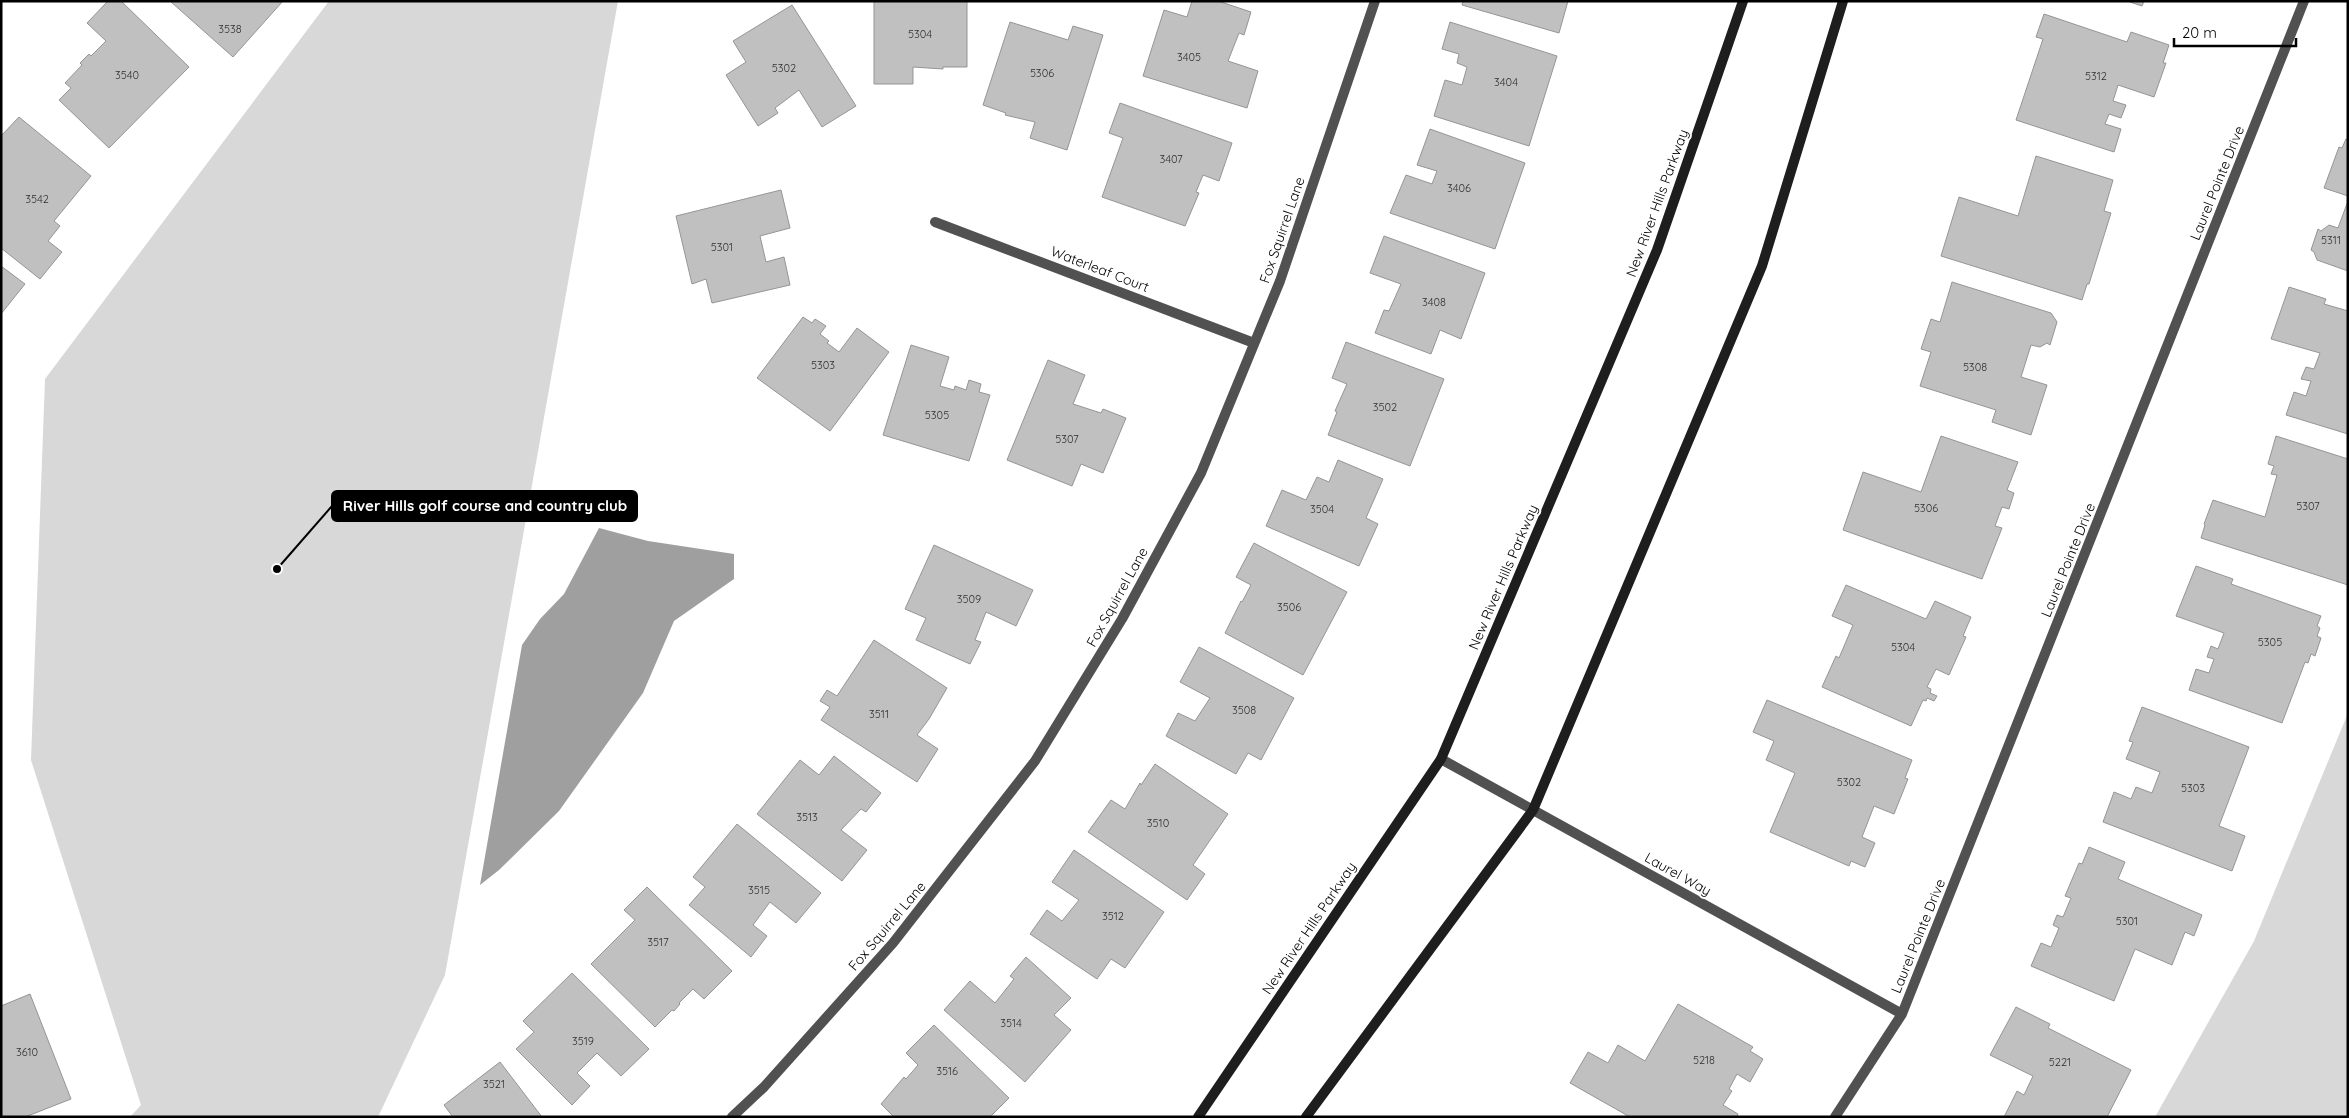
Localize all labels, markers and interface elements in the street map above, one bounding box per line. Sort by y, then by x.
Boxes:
scale bar [2174,15,2296,47]
house number: 3538 [218,22,242,36]
text: 20 m [2182,23,2217,42]
house number: 5304 [908,27,932,41]
house number: 3405 [1177,50,1201,64]
house number: 5302 [772,61,796,75]
house number: 5306 [1030,66,1054,80]
house number: 3540 [115,68,139,82]
house number: 5312 [2085,69,2107,83]
house number: 3404 [1494,75,1518,89]
street label: Laurel Pointe Drive [2186,123,2248,243]
street label: New River Hills Parkway [1622,127,1692,279]
house number: 3407 [1159,152,1183,166]
street label: Fox Squirrel Lane [1255,174,1309,286]
house number: 3406 [1447,181,1471,195]
house number: 3542 [25,192,49,206]
house number: 5311 [2321,233,2341,247]
house number: 5301 [711,240,733,254]
street label: Waterleaf Court [1048,242,1152,296]
house number: 3408 [1422,295,1446,309]
house number: 5303 [811,358,835,372]
house number: 5308 [1963,360,1987,374]
house number: 3502 [1373,400,1397,414]
house number: 5305 [925,408,949,422]
house number: 5307 [1055,432,1079,446]
callout: River Hills golf course and country club [332,491,637,521]
text: River Hills golf course and country club [343,496,627,515]
house number: 5307 [2296,499,2320,513]
street label: Laurel Pointe Drive [2037,500,2099,620]
house number: 5306 [1914,501,1938,515]
house number: 3504 [1310,502,1334,516]
street label: New River Hills Parkway [1464,502,1542,652]
street label: Fox Squirrel Lane [1082,544,1152,650]
house number: 3509 [957,592,981,606]
house number: 3506 [1277,600,1301,614]
house number: 5305 [2258,635,2282,649]
house number: 5304 [1891,640,1915,654]
house number: 3508 [1232,703,1256,717]
house number: 3511 [869,707,889,721]
house number: 5302 [1837,775,1861,789]
house number: 5303 [2181,781,2205,795]
house number: 3513 [796,810,818,824]
house number: 3510 [1147,816,1169,830]
street label: Laurel Way [1641,848,1715,900]
street label: New River Hills Parkway [1258,858,1360,998]
street label: Laurel Pointe Drive [1887,876,1949,996]
street label: Fox Squirrel Lane [844,878,930,974]
house number: 3515 [748,883,770,897]
house number: 3512 [1102,909,1124,923]
house number: 5301 [2116,914,2138,928]
house number: 3517 [647,935,669,949]
house number: 3514 [1000,1016,1022,1030]
house number: 3519 [572,1034,594,1048]
house number: 3610 [16,1045,38,1059]
house number: 5218 [1693,1053,1715,1067]
house number: 5221 [2049,1055,2071,1069]
house number: 3516 [936,1064,958,1078]
house number: 3521 [483,1077,505,1091]

